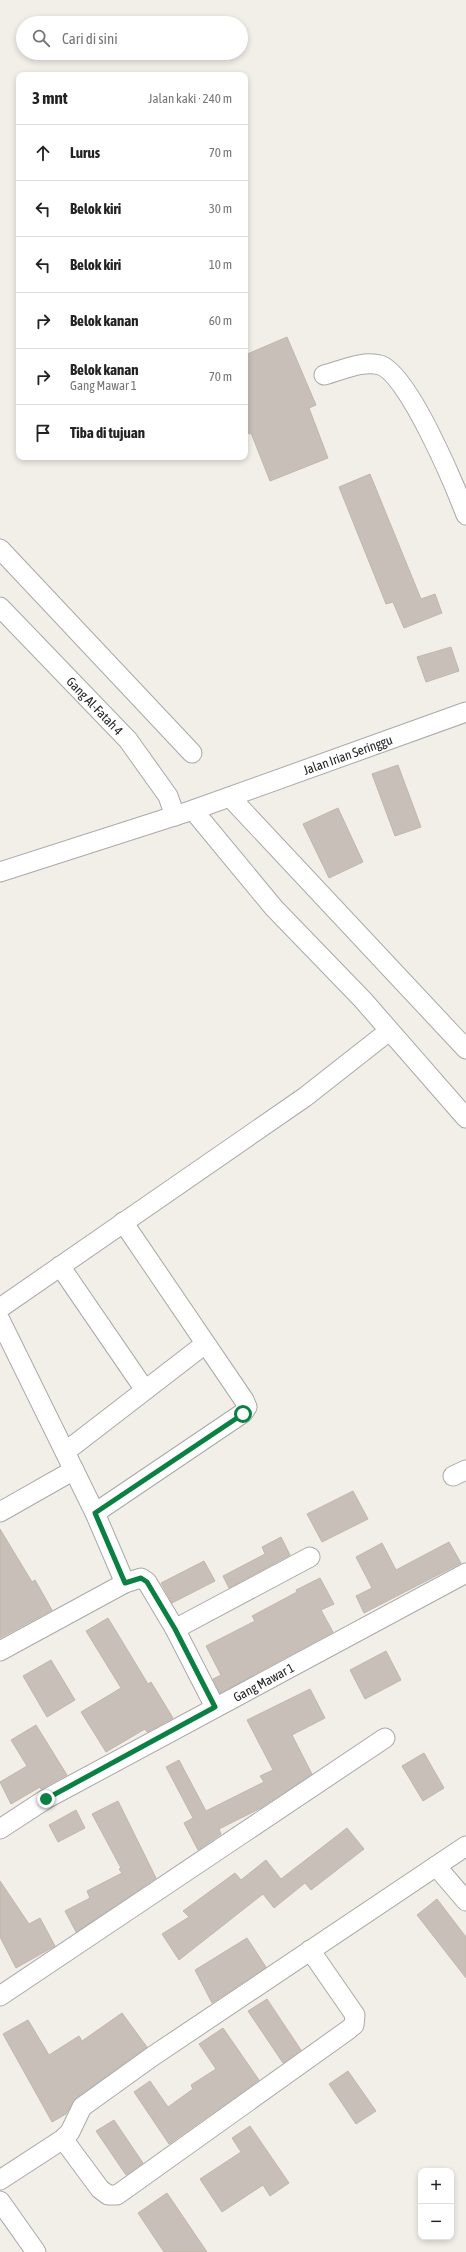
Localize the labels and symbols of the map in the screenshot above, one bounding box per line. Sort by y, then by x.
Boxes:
street label: Gang Al-Fatah 4 [63,674,126,738]
street label: Jalan Irian Seringgu [301,732,395,778]
route start [234,1405,252,1423]
street label: Gang Mawar 1 [231,1660,297,1705]
route end [37,1790,55,1808]

